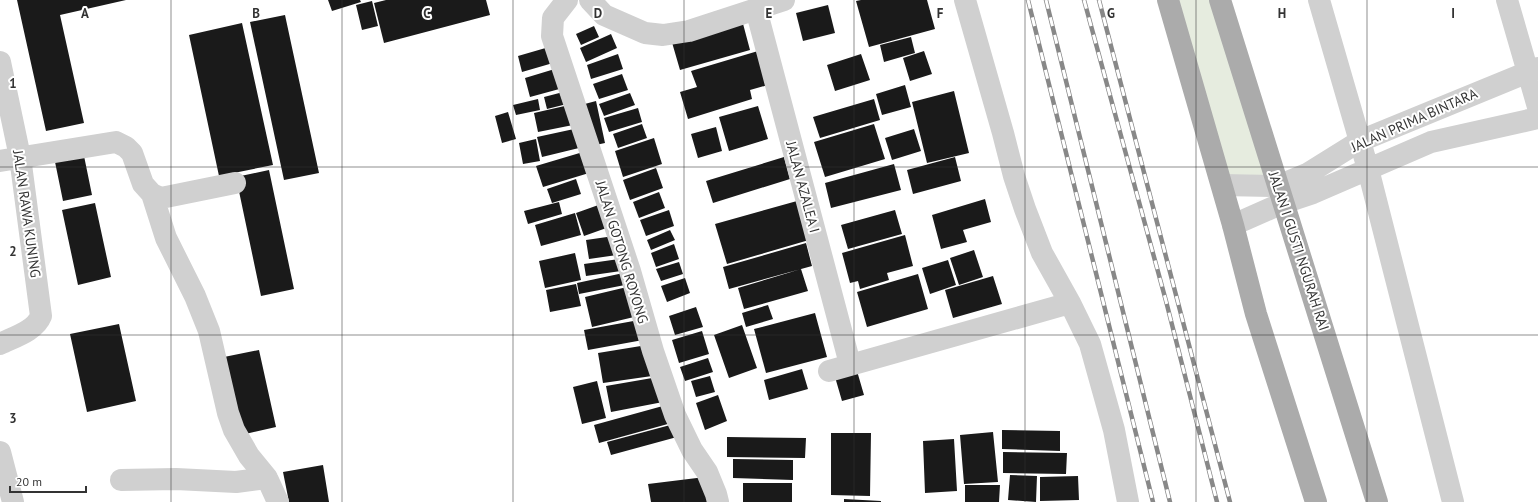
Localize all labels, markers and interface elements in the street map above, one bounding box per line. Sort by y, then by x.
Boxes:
text: A [81,5,89,22]
text: B [252,5,260,22]
text: C [423,5,431,22]
text: D [594,5,602,22]
text: E [766,5,773,22]
text: F [937,5,944,22]
text: G [1107,5,1115,22]
text: H [1278,5,1286,22]
text: I [1451,5,1455,22]
text: 1 [9,75,17,92]
street label: JALAN PRIMA BINTARA [1347,84,1481,156]
street label: JALAN AZALEA I [782,138,824,235]
street label: JALAN RAWA KUNING [9,148,45,279]
street label: JALAN I GUSTI NGURAH RAI [1264,168,1333,333]
street label: JALAN GOTONG ROYONG [591,177,652,326]
text: 2 [9,243,17,260]
text: 3 [9,410,17,427]
scale bar [10,468,86,494]
text: 20 m [16,474,42,489]

